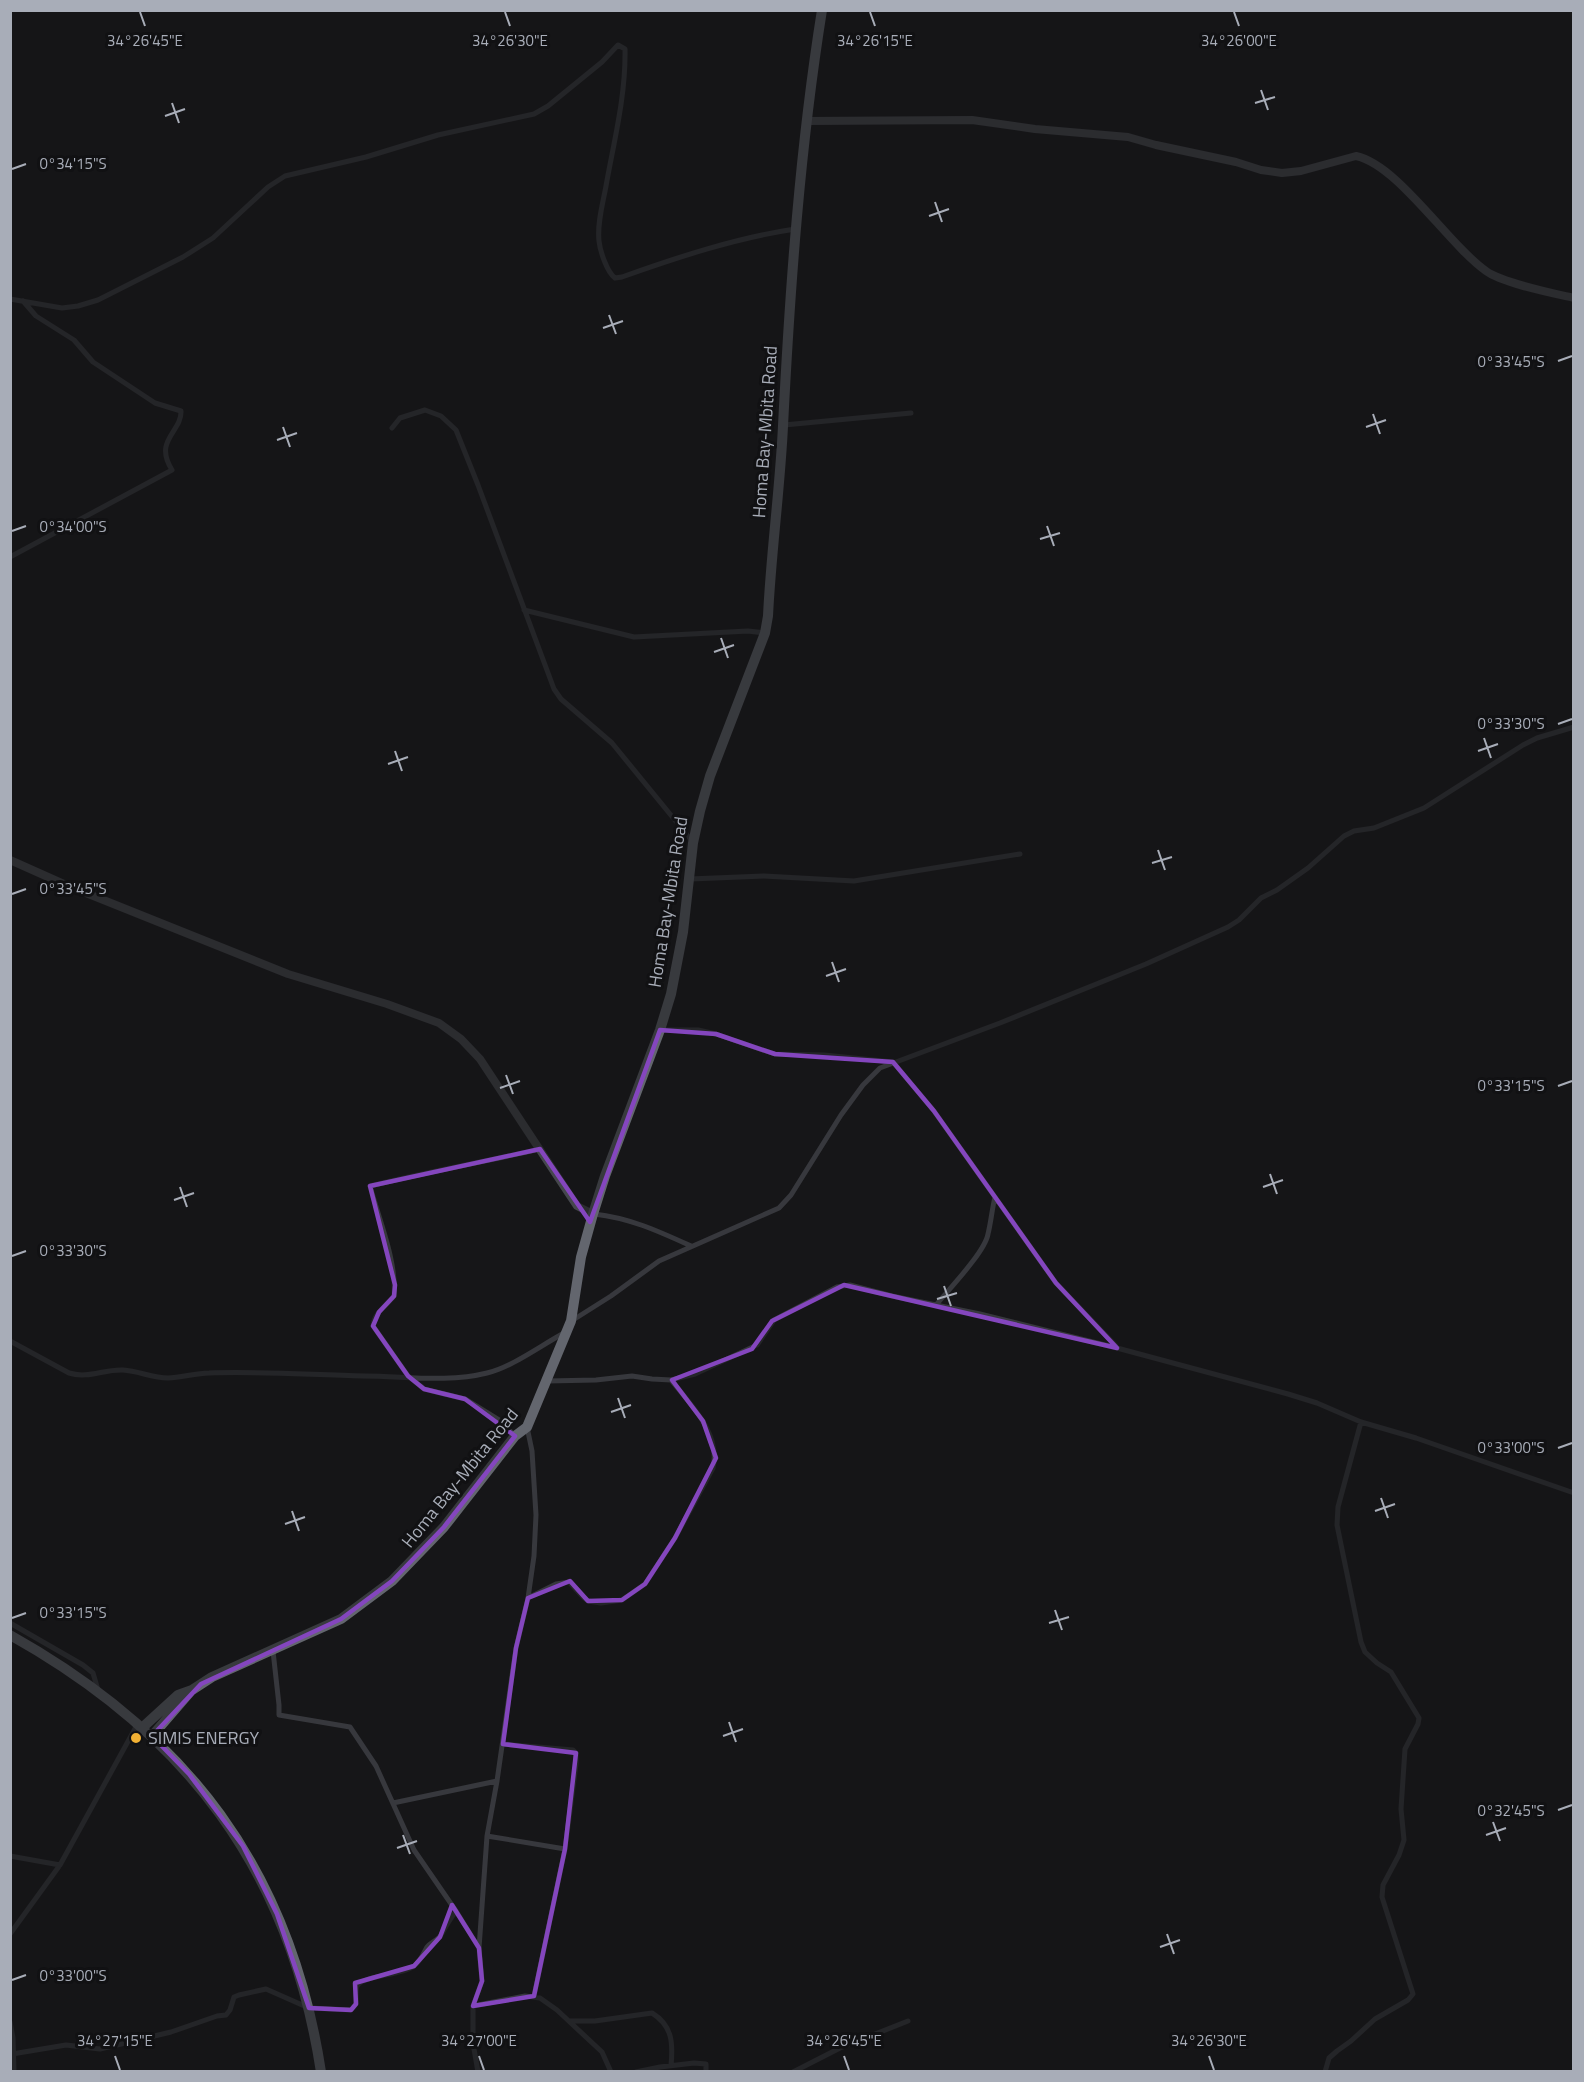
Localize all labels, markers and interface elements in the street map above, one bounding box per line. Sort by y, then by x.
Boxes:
text: 34°26'45"E [107,29,183,52]
text: 34°26'30"E [472,29,548,52]
text: 34°26'15"E [837,29,913,52]
text: 34°26'00"E [1201,29,1277,52]
text: 0°34'15"S [39,152,107,175]
street label: Homa Bay-Mbita Road [745,345,784,519]
text: 0°33'45"S [1477,350,1545,373]
text: 0°34'00"S [39,515,107,538]
text: 0°33'30"S [1477,712,1545,735]
street label: Homa Bay-Mbita Road [641,815,694,989]
text: 0°33'45"S [39,877,107,900]
text: 0°33'15"S [1477,1074,1545,1097]
text: 0°33'30"S [39,1239,107,1262]
street label: Homa Bay-Mbita Road [395,1402,524,1553]
text: 0°33'00"S [1477,1436,1545,1459]
text: 0°33'15"S [39,1601,107,1624]
place label: SIMIS ENERGY [148,1724,259,1751]
marker: SIMIS ENERGY [129,1731,143,1745]
text: 0°32'45"S [1477,1799,1545,1822]
text: 0°33'00"S [39,1964,107,1987]
text: 34°27'15"E [77,2029,153,2052]
text: 34°27'00"E [441,2029,517,2052]
text: 34°26'45"E [806,2029,882,2052]
text: 34°26'30"E [1171,2029,1247,2052]

